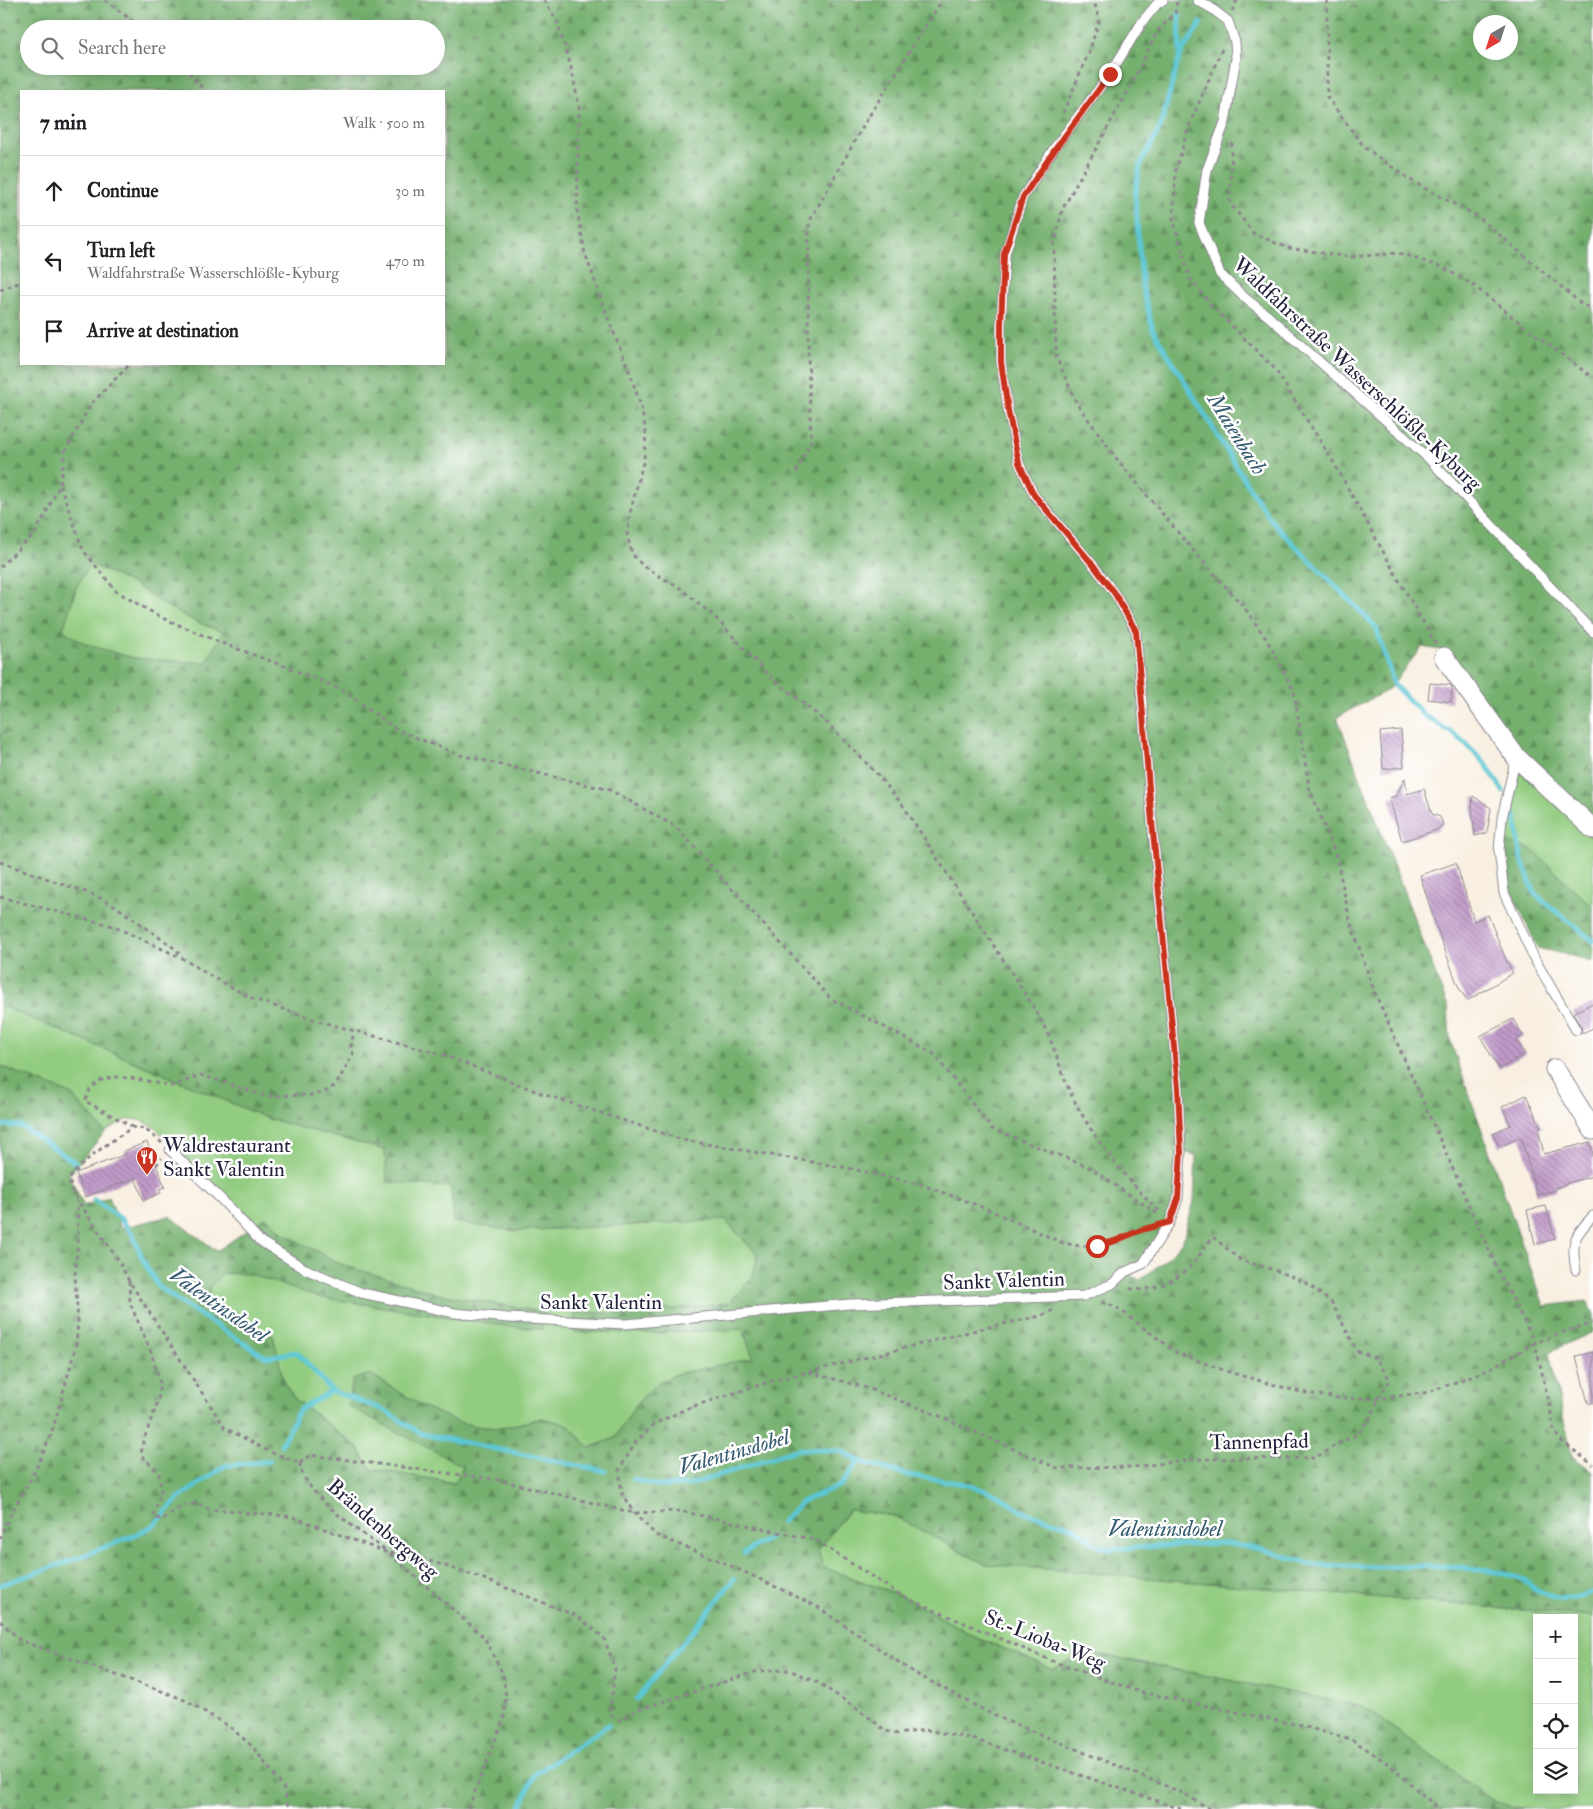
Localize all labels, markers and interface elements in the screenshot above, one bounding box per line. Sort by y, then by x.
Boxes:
north arrow [1473,15,1518,60]
search box [20,20,445,75]
icon: search [38,34,66,62]
text: Search here [78,36,166,60]
route end [1099,63,1122,86]
text: 7 min [40,109,87,136]
text: Walk · 500 m [343,113,425,133]
icon: ahead [40,177,68,205]
text: Continue [87,179,158,203]
text: 30 m [395,181,425,201]
text: Turn left [87,239,155,263]
icon: left [40,247,68,275]
text: 470 m [385,251,425,271]
street label: Waldfahrstraße Wasserschlößle-Kyburg [1226,251,1488,497]
text: Waldfahrstraße Wasserschlößle-Kyburg [87,263,339,283]
icon: arrive [40,317,68,345]
text: Arrive at destination [87,319,239,343]
water label: Maienbach [1200,386,1273,480]
place label: Waldrestaurant Sankt Valentin [162,1132,291,1183]
restaurant icon: Waldrestaurant Sankt Valentin [135,1145,159,1176]
route start [1086,1235,1109,1258]
water label: Valentinsdobel [164,1261,275,1350]
street label: Sankt Valentin [943,1265,1066,1297]
street label: Sankt Valentin [540,1289,662,1316]
water label: Valentinsdobel [675,1422,794,1481]
street label: Tannenpfad [1209,1428,1310,1456]
street label: Brändenbergweg [321,1473,445,1585]
water label: Valentinsdobel [1108,1515,1224,1543]
street label: St.-Lioba-Weg [980,1603,1110,1677]
map controls [1533,1614,1578,1794]
button: + [1533,1614,1578,1659]
button: − [1533,1659,1578,1704]
button: locate [1533,1704,1578,1749]
button: layers [1533,1749,1578,1794]

